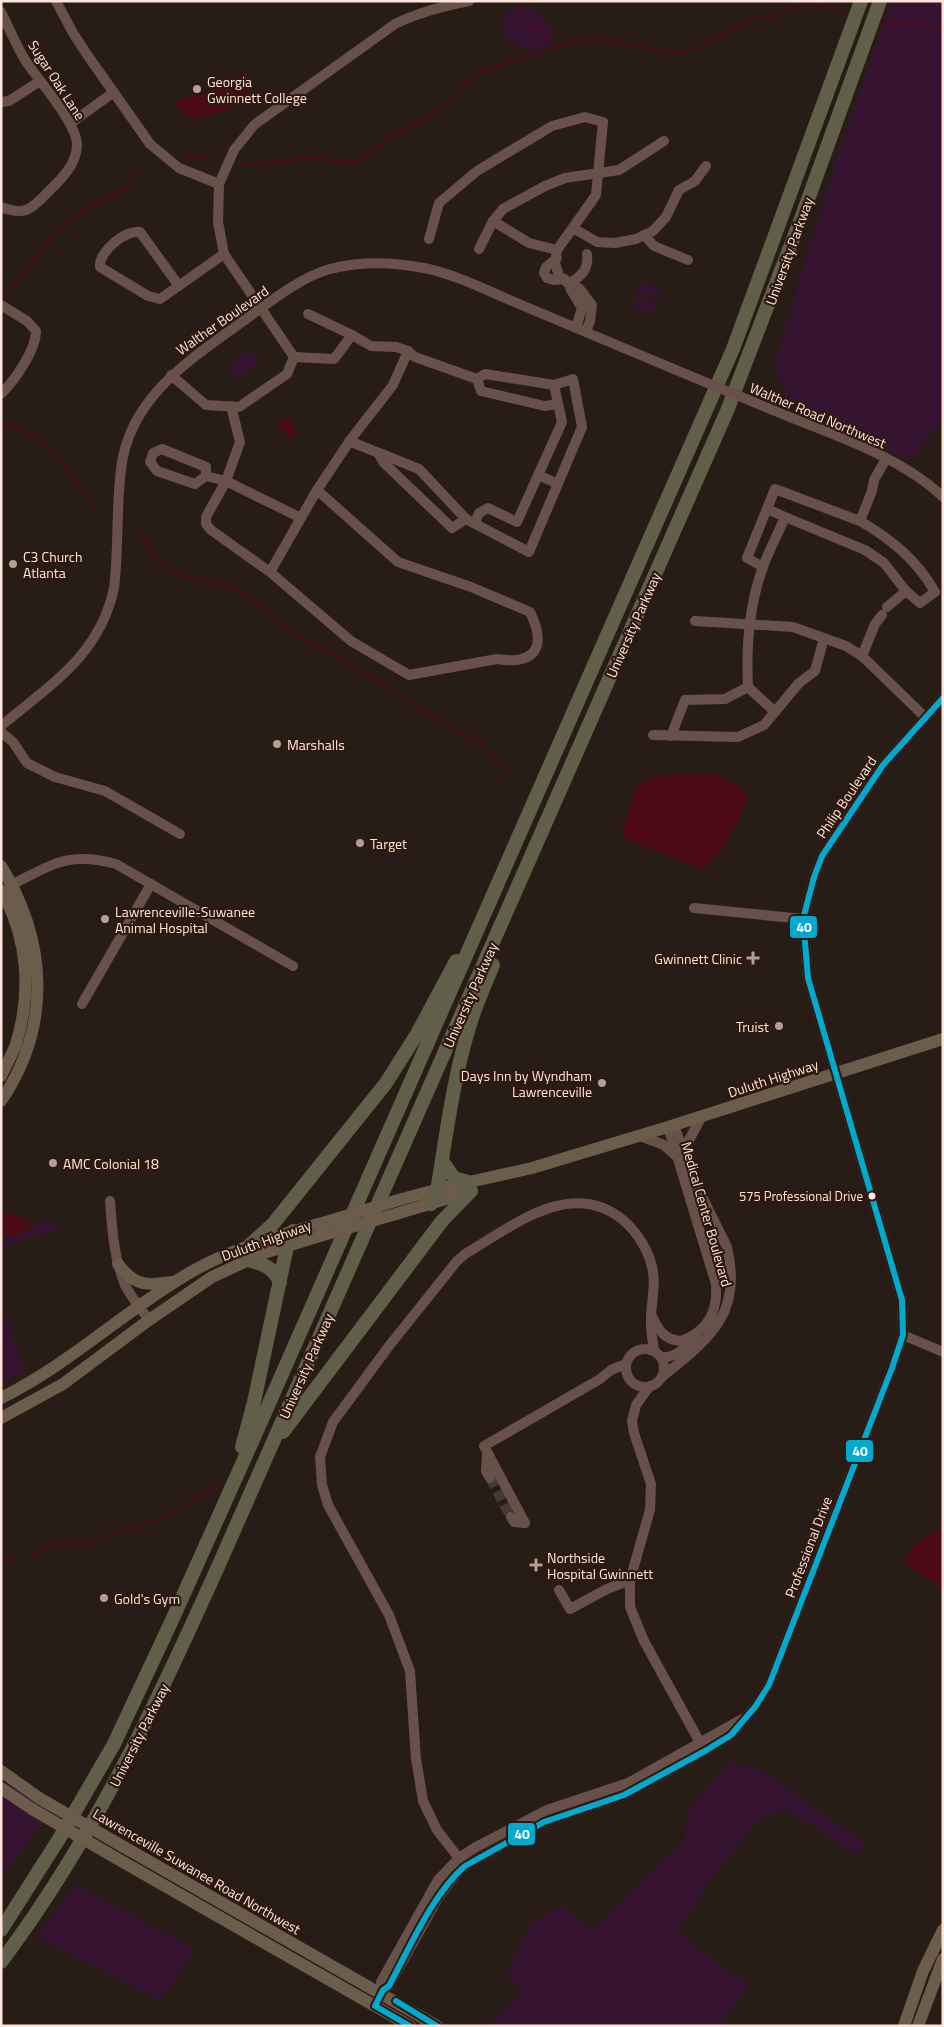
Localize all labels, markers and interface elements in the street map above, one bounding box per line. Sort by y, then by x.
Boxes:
street label: Sugar Oak Lane [23,36,91,124]
place label: Georgia Gwinnett College [207,71,307,108]
marker: Georgia Gwinnett College [191,83,203,95]
street label: University Parkway [760,194,818,308]
street label: Walther Boulevard [171,280,273,360]
street label: Walther Road Northwest [747,377,890,453]
place label: C3 Church Atlanta [23,546,82,583]
marker: C3 Church Atlanta [7,558,19,570]
street label: University Parkway [600,569,666,681]
place label: Marshalls [287,734,345,755]
marker: Marshalls [271,738,283,750]
street label: Philip Boulevard [811,752,881,842]
place label: Target [370,833,407,854]
marker: Target [354,837,366,849]
place label: Lawrenceville-Suwanee Animal Hospital [115,901,255,938]
marker: Lawrenceville-Suwanee Animal Hospital [99,913,111,925]
line badge: 40 [789,915,818,939]
text: 40 [796,916,812,937]
street label: University Parkway [437,939,503,1051]
place label: Gwinnett Clinic [654,948,742,969]
marker: Gwinnett Clinic [746,951,760,965]
place label: Truist [736,1016,769,1037]
marker: Truist [773,1020,785,1032]
street label: Duluth Highway [725,1053,821,1103]
place label: Days Inn by Wyndham Lawrenceville [461,1065,592,1102]
marker: Days Inn by Wyndham Lawrenceville [596,1077,608,1089]
street label: Medical Center Boulevard [676,1139,738,1289]
place label: AMC Colonial 18 [63,1153,159,1174]
marker: AMC Colonial 18 [47,1157,59,1169]
place label: 575 Professional Drive [739,1186,863,1206]
marker: 575 Professional Drive [867,1191,877,1201]
street label: Duluth Highway [218,1214,314,1266]
street label: University Parkway [273,1310,339,1422]
line badge: 40 [845,1439,874,1463]
text: 40 [852,1440,868,1461]
street label: Professional Drive [779,1493,837,1601]
place label: Northside Hospital Gwinnett [547,1547,653,1584]
marker: Northside Hospital Gwinnett [529,1558,543,1572]
place label: Gold's Gym [114,1588,180,1609]
marker: Gold's Gym [98,1592,110,1604]
street label: University Parkway [104,1679,174,1790]
street label: Lawrenceville Suwanee Road Northwest [89,1803,305,1939]
line badge: 40 [507,1822,536,1846]
text: 40 [514,1823,530,1844]

